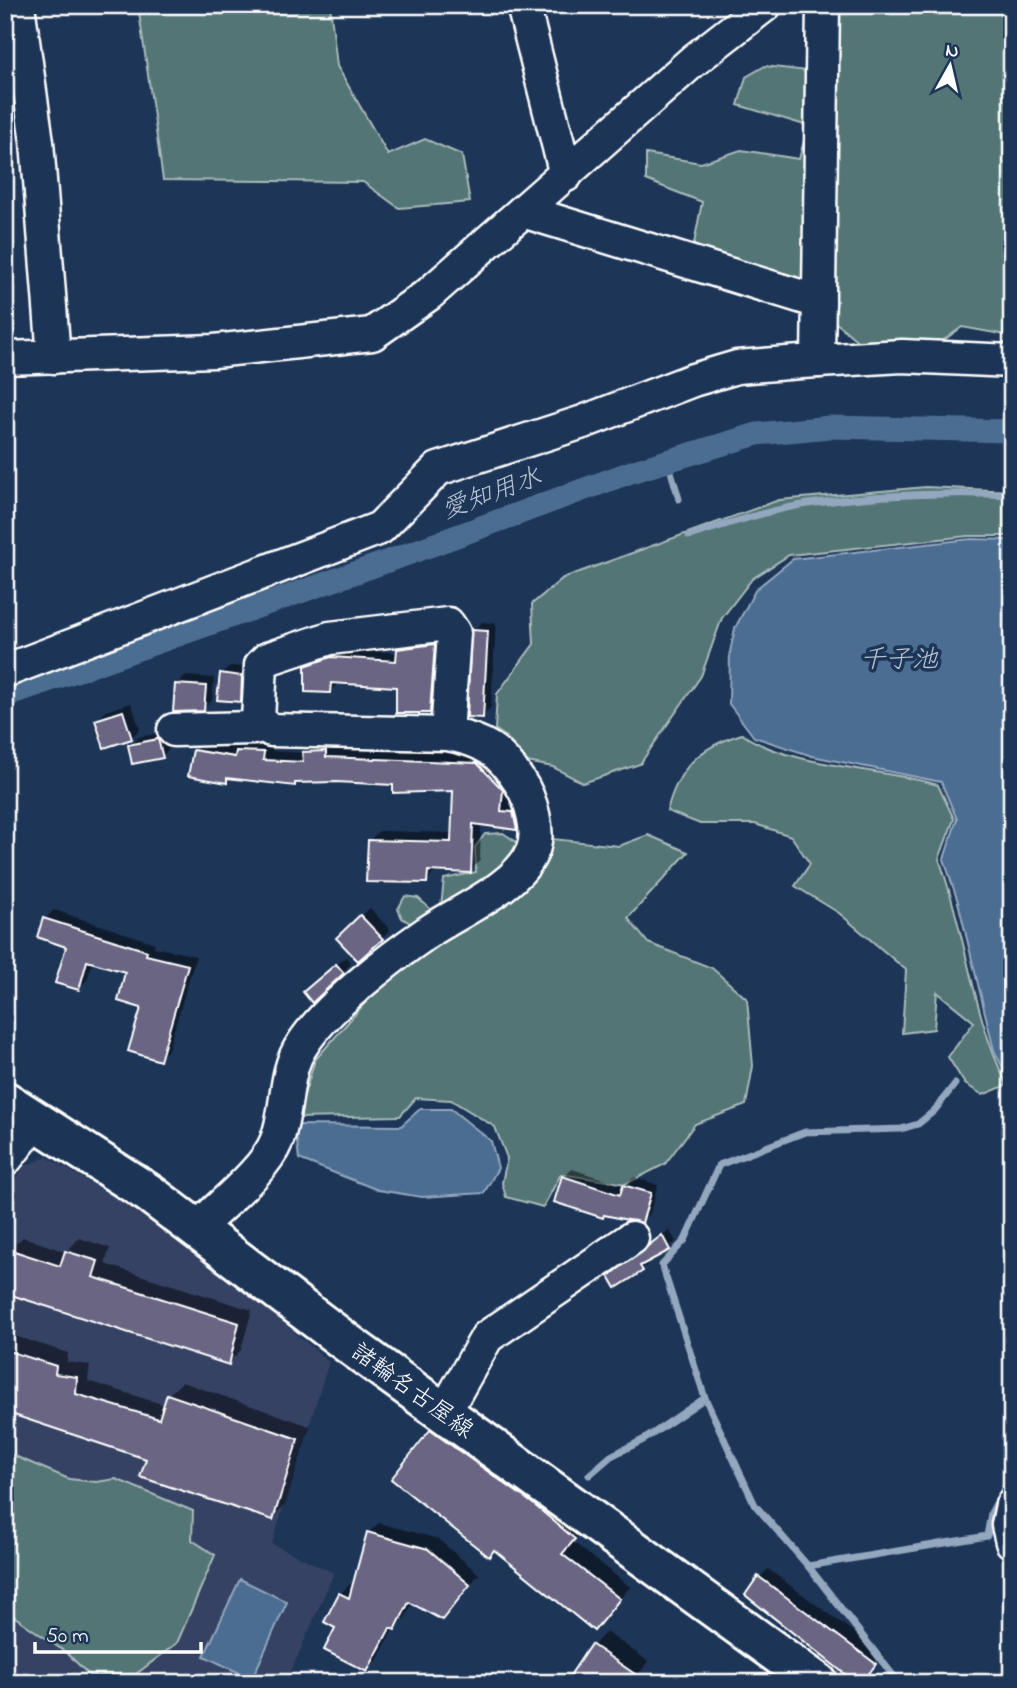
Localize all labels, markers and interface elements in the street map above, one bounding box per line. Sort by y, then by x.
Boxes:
north arrow [916,32,986,102]
text: N [944,37,960,66]
water label: 愛知用水 [437,459,547,530]
water label: 千子池 [860,642,939,680]
street label: 諸輪名古屋線 [343,1336,480,1449]
scale bar [35,1611,201,1655]
text: 50 m [46,1622,89,1652]

